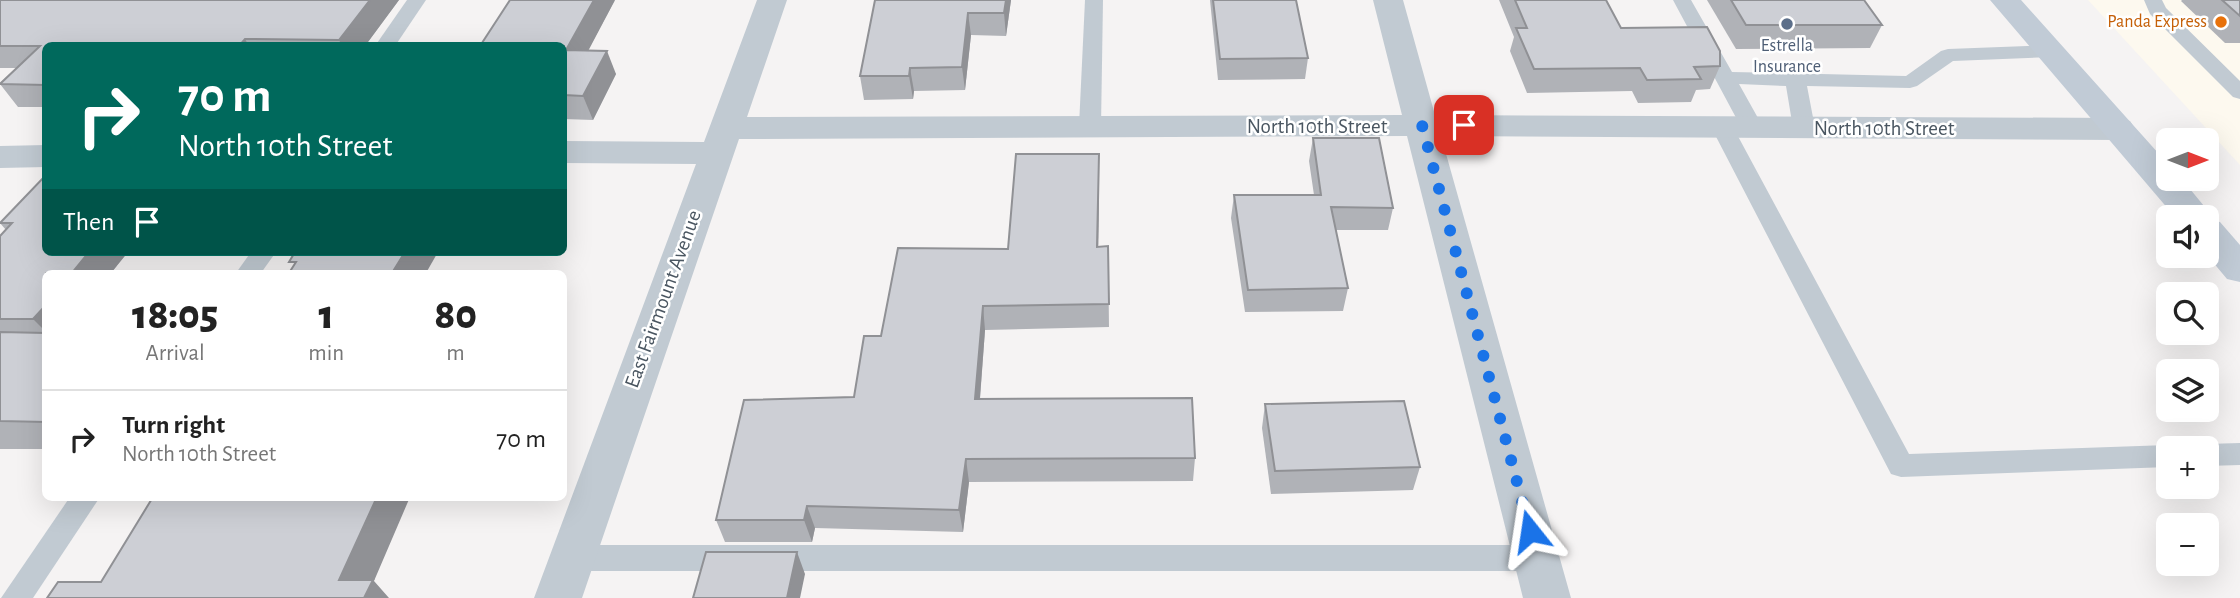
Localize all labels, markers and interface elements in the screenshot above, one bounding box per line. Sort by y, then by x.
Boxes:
place label: Panda Express [2107,13,2207,31]
marker: Panda Express [2213,14,2229,30]
marker: Estrella Insurance [1779,16,1795,32]
place label: Estrella Insurance [1753,37,1821,76]
icon: right [63,70,154,161]
text: 70 m [178,72,272,121]
pin [1434,95,1494,155]
icon: arrive [1445,106,1483,144]
street label: North 10th Street [1247,116,1388,137]
street label: North 10th Street [1814,118,1955,139]
north arrow [2156,128,2219,191]
map controls [2156,128,2219,576]
text: North 10th Street [178,130,392,162]
icon: arrive [128,203,166,241]
button: sound [2156,205,2219,268]
street label: East Fairmount Avenue [621,207,705,391]
text: Then [63,209,114,235]
button: search [2156,282,2219,345]
text: 18:05 [132,294,218,336]
text: 1 [318,294,334,336]
text: 80 [434,294,477,336]
text: Arrival [146,342,205,365]
text: min [308,342,344,365]
text: m [446,342,465,365]
button: layers [2156,359,2219,422]
text: Turn right [122,412,225,438]
icon: right [63,420,101,458]
text: 70 m [496,426,546,452]
button: + [2156,436,2219,499]
text: North 10th Street [122,443,276,466]
position arrow [1493,494,1567,568]
button: − [2156,513,2219,576]

